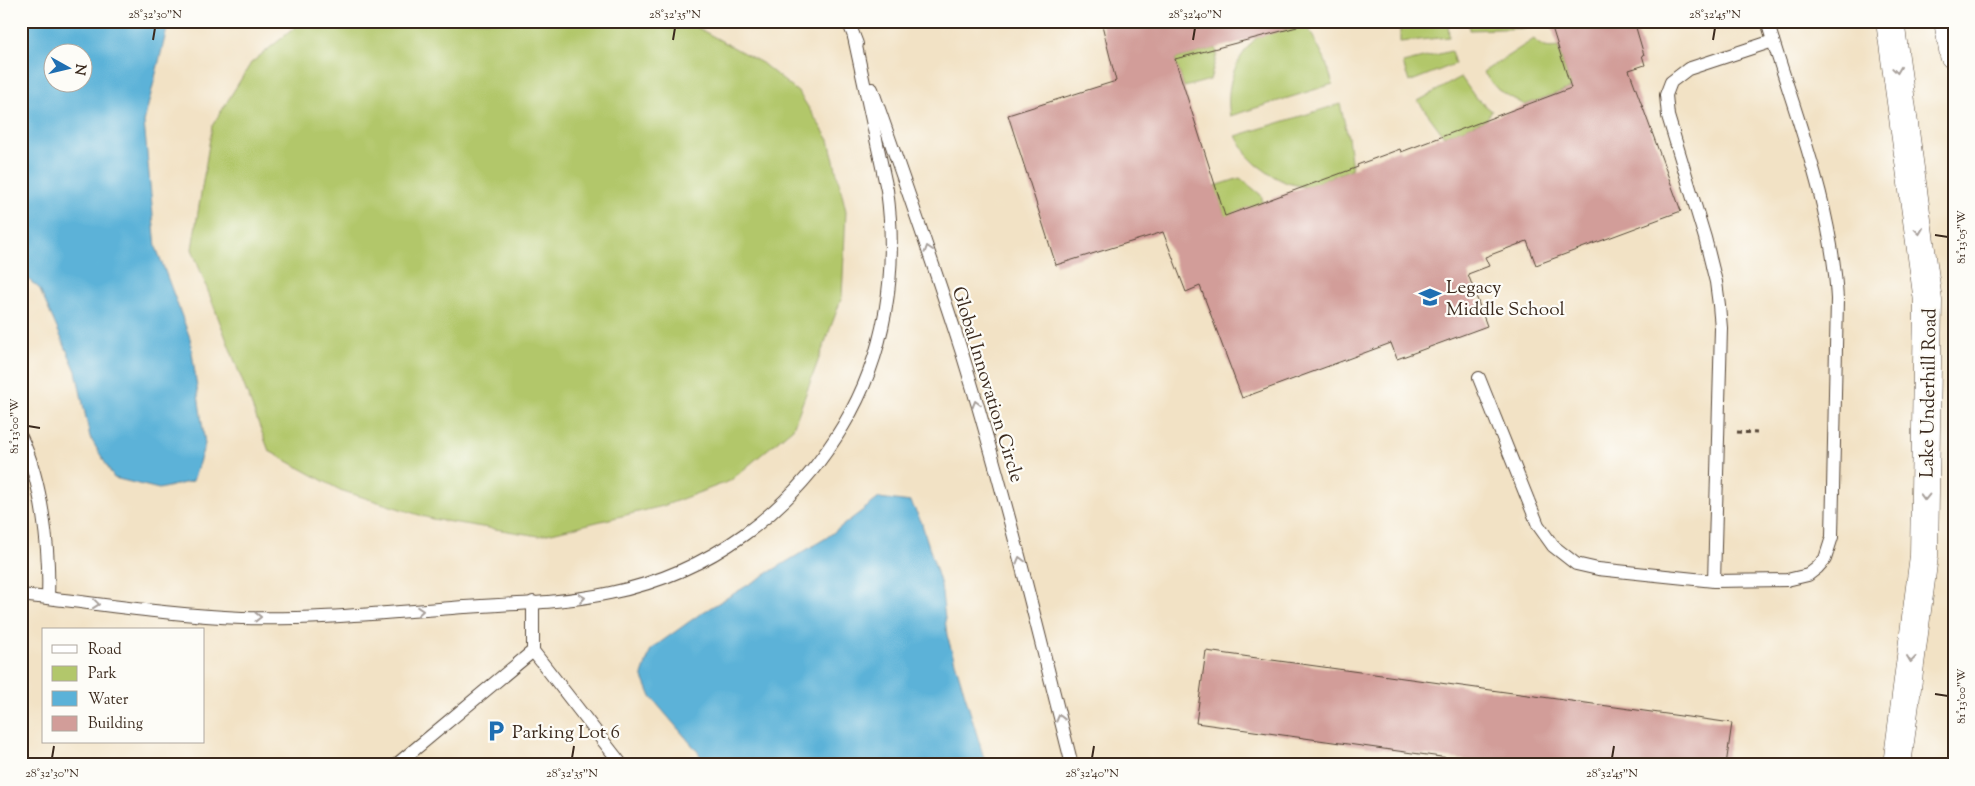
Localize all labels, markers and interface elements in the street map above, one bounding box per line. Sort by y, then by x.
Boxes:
text: 28°32'30"N [128,6,182,24]
text: 28°32'35"N [649,6,701,24]
text: 28°32'40"N [1168,6,1222,24]
text: 28°32'45"N [1689,6,1741,24]
north arrow [42,42,92,92]
text: N [68,63,90,76]
one-way arrow [1891,66,1902,74]
text: 81°13'05"W [1953,210,1971,264]
one-way arrow [1913,226,1923,235]
one-way arrow [923,245,933,253]
place label: Legacy Middle School [1446,275,1565,324]
street label: Global Innovation Circle [944,283,1029,486]
school or university icon: Legacy Middle School [1417,284,1443,310]
street label: Lake Underhill Road [1915,308,1944,478]
text: 81°13'00"W [6,398,24,454]
one-way arrow [972,400,982,408]
one-way arrow [1920,494,1930,502]
one-way arrow [1015,557,1025,565]
one-way arrow [578,593,586,604]
one-way arrow [92,598,100,609]
one-way arrow [416,605,424,616]
one-way arrow [254,612,262,623]
legend [42,628,205,744]
text: Road [88,640,122,661]
one-way arrow [1906,655,1917,663]
text: Park [88,664,117,685]
text: 81°13'00"W [1953,668,1971,724]
text: Water [88,690,129,711]
one-way arrow [1055,713,1066,722]
text: Building [88,714,143,735]
parking icon: Parking Lot 6 [483,718,509,744]
place label: Parking Lot 6 [512,720,620,747]
text: 28°32'30"N [25,765,79,783]
text: 28°32'35"N [546,765,598,783]
text: 28°32'40"N [1065,765,1119,783]
text: 28°32'45"N [1586,765,1638,783]

